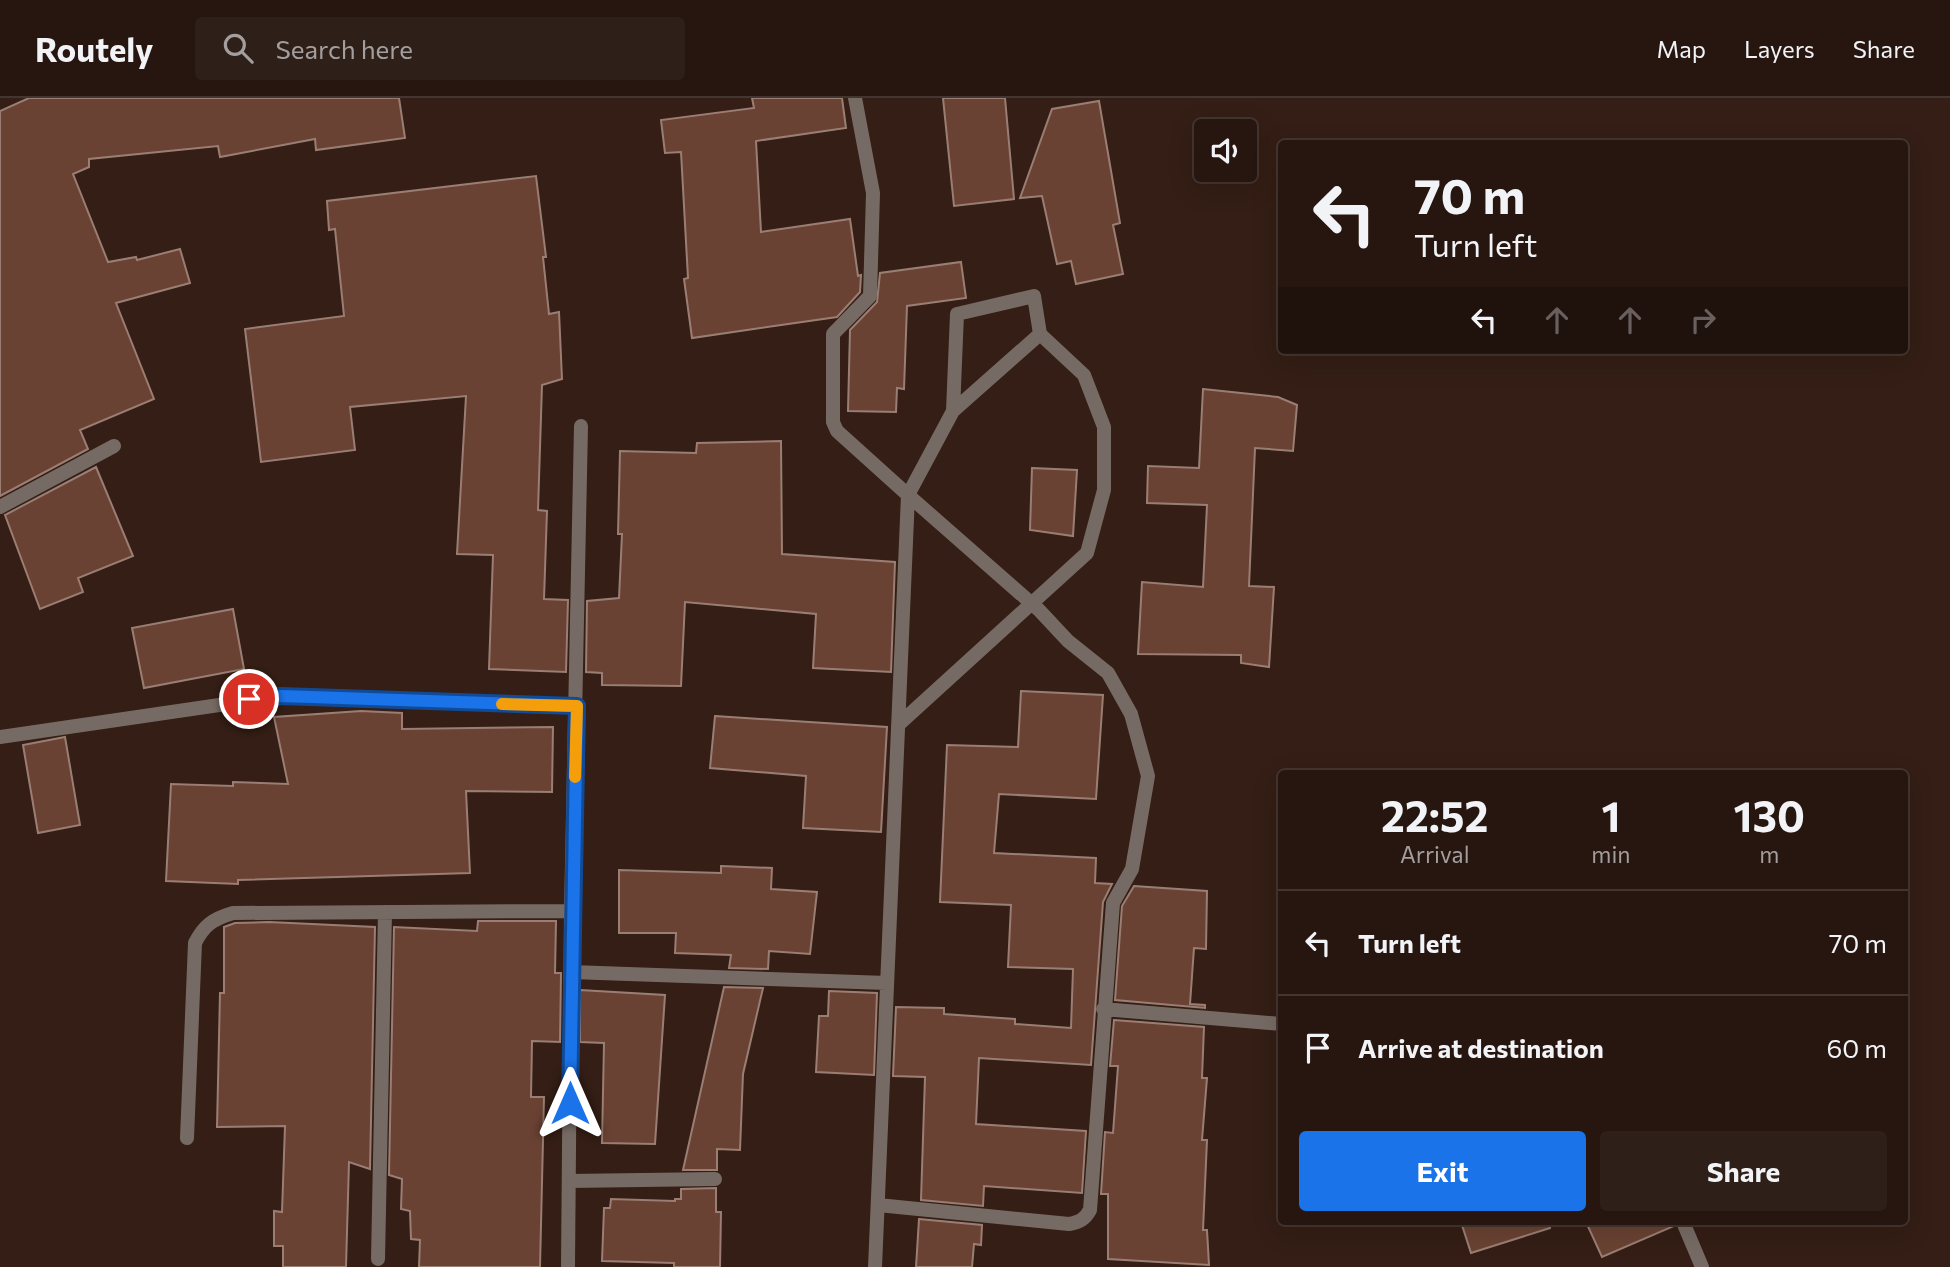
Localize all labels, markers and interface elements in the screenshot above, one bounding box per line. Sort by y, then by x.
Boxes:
search box [195,17,685,80]
text: Routely [35,28,153,69]
icon: search [219,29,257,67]
text: Search here [275,33,413,64]
text: Map [1657,34,1706,63]
text: Layers [1744,34,1815,63]
text: Share [1853,34,1915,63]
map controls [1194,119,1257,182]
button: sound [1194,119,1257,182]
text: 70 m [1414,164,1525,224]
icon: left [1299,168,1390,259]
text: Turn left [1414,224,1538,264]
icon: left [1465,301,1503,339]
icon: ahead [1538,301,1576,339]
icon: ahead [1611,301,1649,339]
icon: right [1684,301,1722,339]
pin [219,669,279,729]
icon: arrive [230,680,268,718]
text: 22:52 [1381,789,1488,841]
text: 1 [1601,789,1620,841]
text: 130 [1734,789,1805,841]
text: Arrival [1400,840,1469,868]
text: min [1591,840,1631,868]
text: m [1759,840,1779,868]
icon: left [1299,924,1337,962]
text: Turn left [1358,927,1461,958]
text: 70 m [1829,927,1887,958]
icon: arrive [1299,1029,1337,1067]
text: Arrive at destination [1358,1032,1604,1063]
text: 60 m [1827,1032,1887,1063]
position arrow [533,1066,607,1140]
button: Exit [1299,1131,1586,1211]
button: Share [1600,1131,1887,1211]

